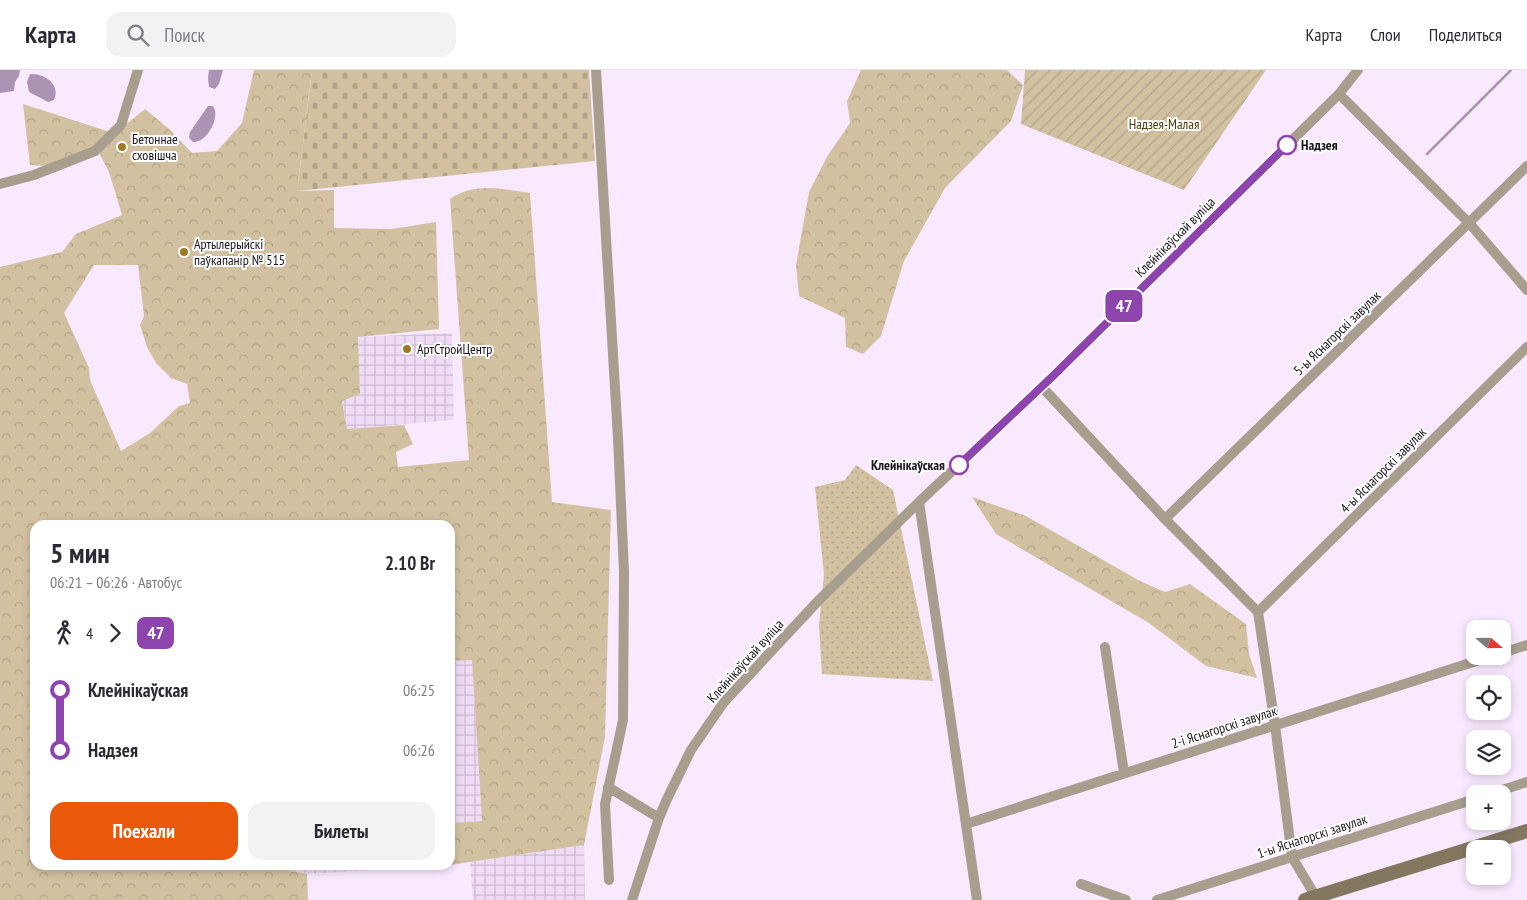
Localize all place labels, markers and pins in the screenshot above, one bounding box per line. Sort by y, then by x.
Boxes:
place label: Бетоннае сховішча [132,130,178,164]
marker: Надзея [1277,135,1297,155]
place label: Надзея [1301,136,1338,154]
marker: Бетоннае сховішча [116,141,128,153]
place label: Артылерыйскі паўкапанір № 515 [194,235,285,269]
marker: Артылерыйскі паўкапанір № 515 [178,246,190,258]
place label: АртСтройЦентр [417,340,492,358]
marker: АртСтройЦентр [401,343,413,355]
marker: Клейнікаўская [949,455,969,475]
place label: Клейнікаўская [871,456,945,474]

